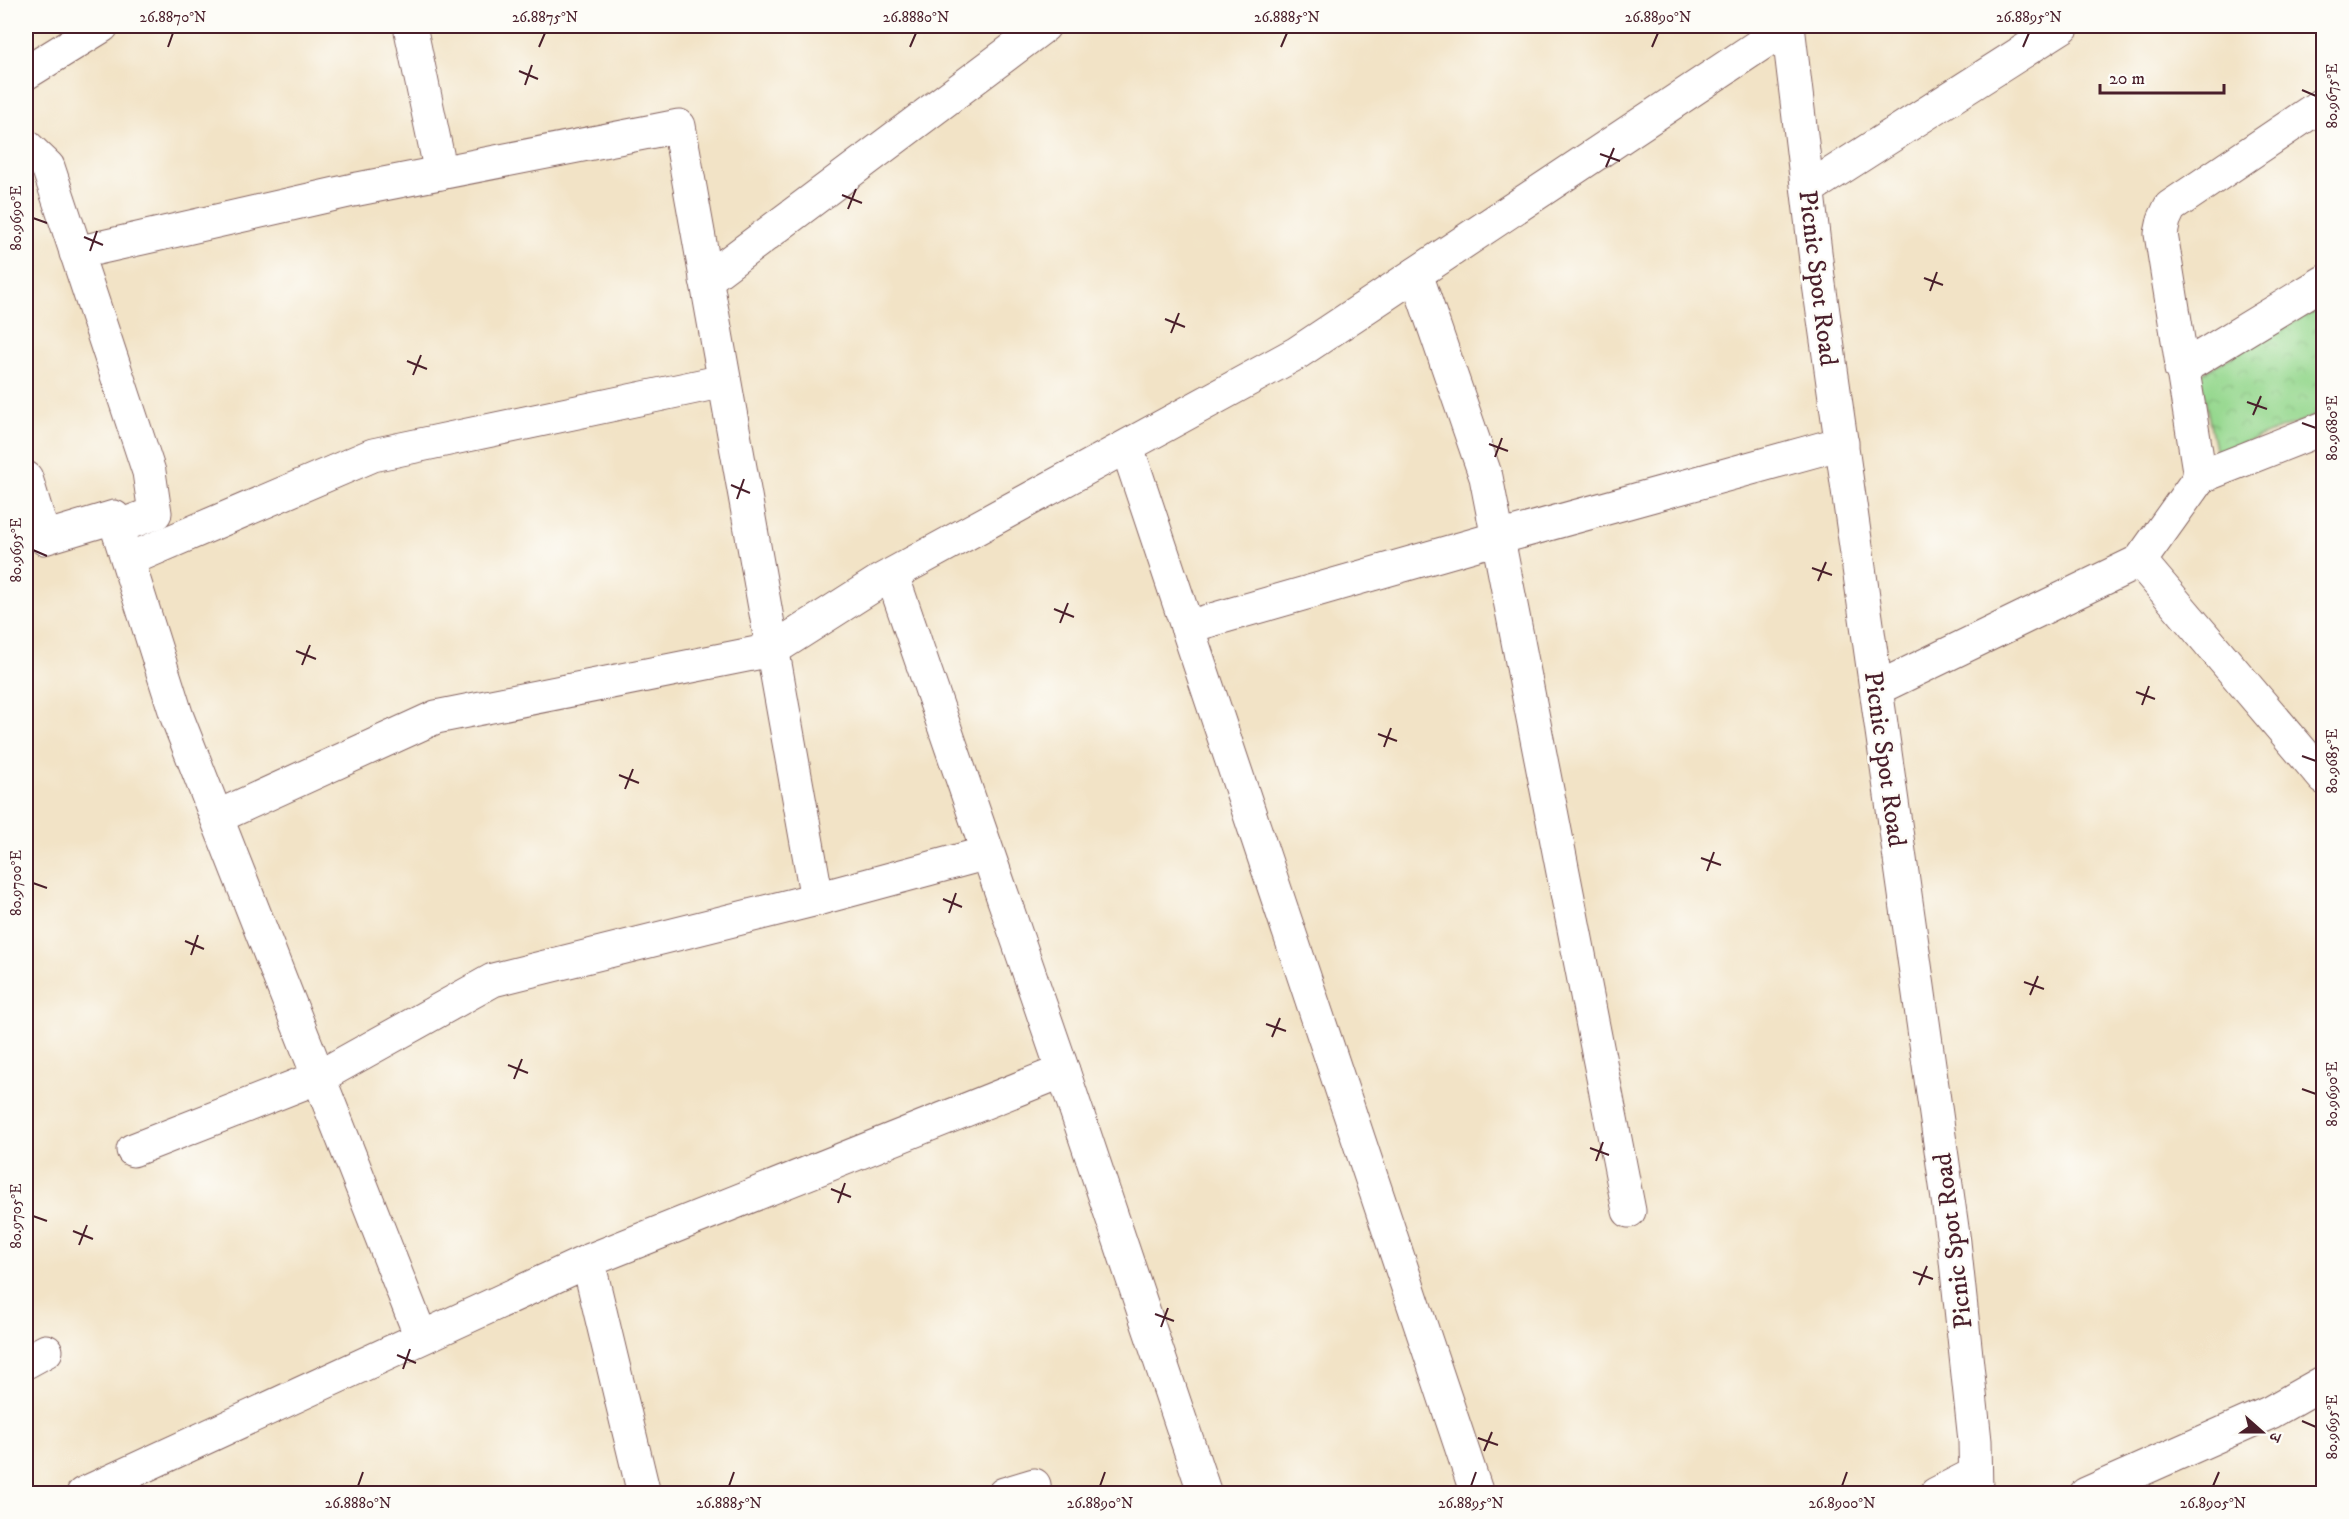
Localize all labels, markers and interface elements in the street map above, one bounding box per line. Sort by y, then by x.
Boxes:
text: 26.8870°N [140,8,206,27]
text: 26.8875°N [512,8,578,27]
text: 26.8880°N [883,8,949,27]
text: 26.8885°N [1254,8,1320,27]
text: 26.8890°N [1625,8,1691,27]
text: 26.8895°N [1996,8,2062,27]
scale bar [2100,57,2224,95]
text: 80.9675°E [2323,63,2342,129]
text: 20 m [2109,68,2145,90]
text: 80.9690°E [7,185,26,251]
street label: Picnic Spot Road [1790,188,1845,368]
text: 80.9680°E [2323,395,2342,461]
text: 80.9695°E [7,517,26,582]
street label: Picnic Spot Road [1856,669,1913,849]
text: 80.9685°E [2323,728,2342,793]
text: 80.9700°E [7,850,26,916]
text: 80.9690°E [2323,1061,2342,1127]
street label: Picnic Spot Road [1926,1151,1981,1331]
text: 80.9705°E [7,1183,26,1249]
text: 80.9695°E [2323,1394,2342,1459]
north arrow [2232,1402,2292,1462]
text: उ [2264,1429,2286,1446]
text: 26.8880°N [325,1494,391,1513]
text: 26.8885°N [696,1494,762,1513]
text: 26.8890°N [1067,1494,1133,1513]
text: 26.8895°N [1438,1494,1504,1513]
text: 26.8900°N [1809,1494,1875,1513]
text: 26.8905°N [2180,1494,2246,1513]

